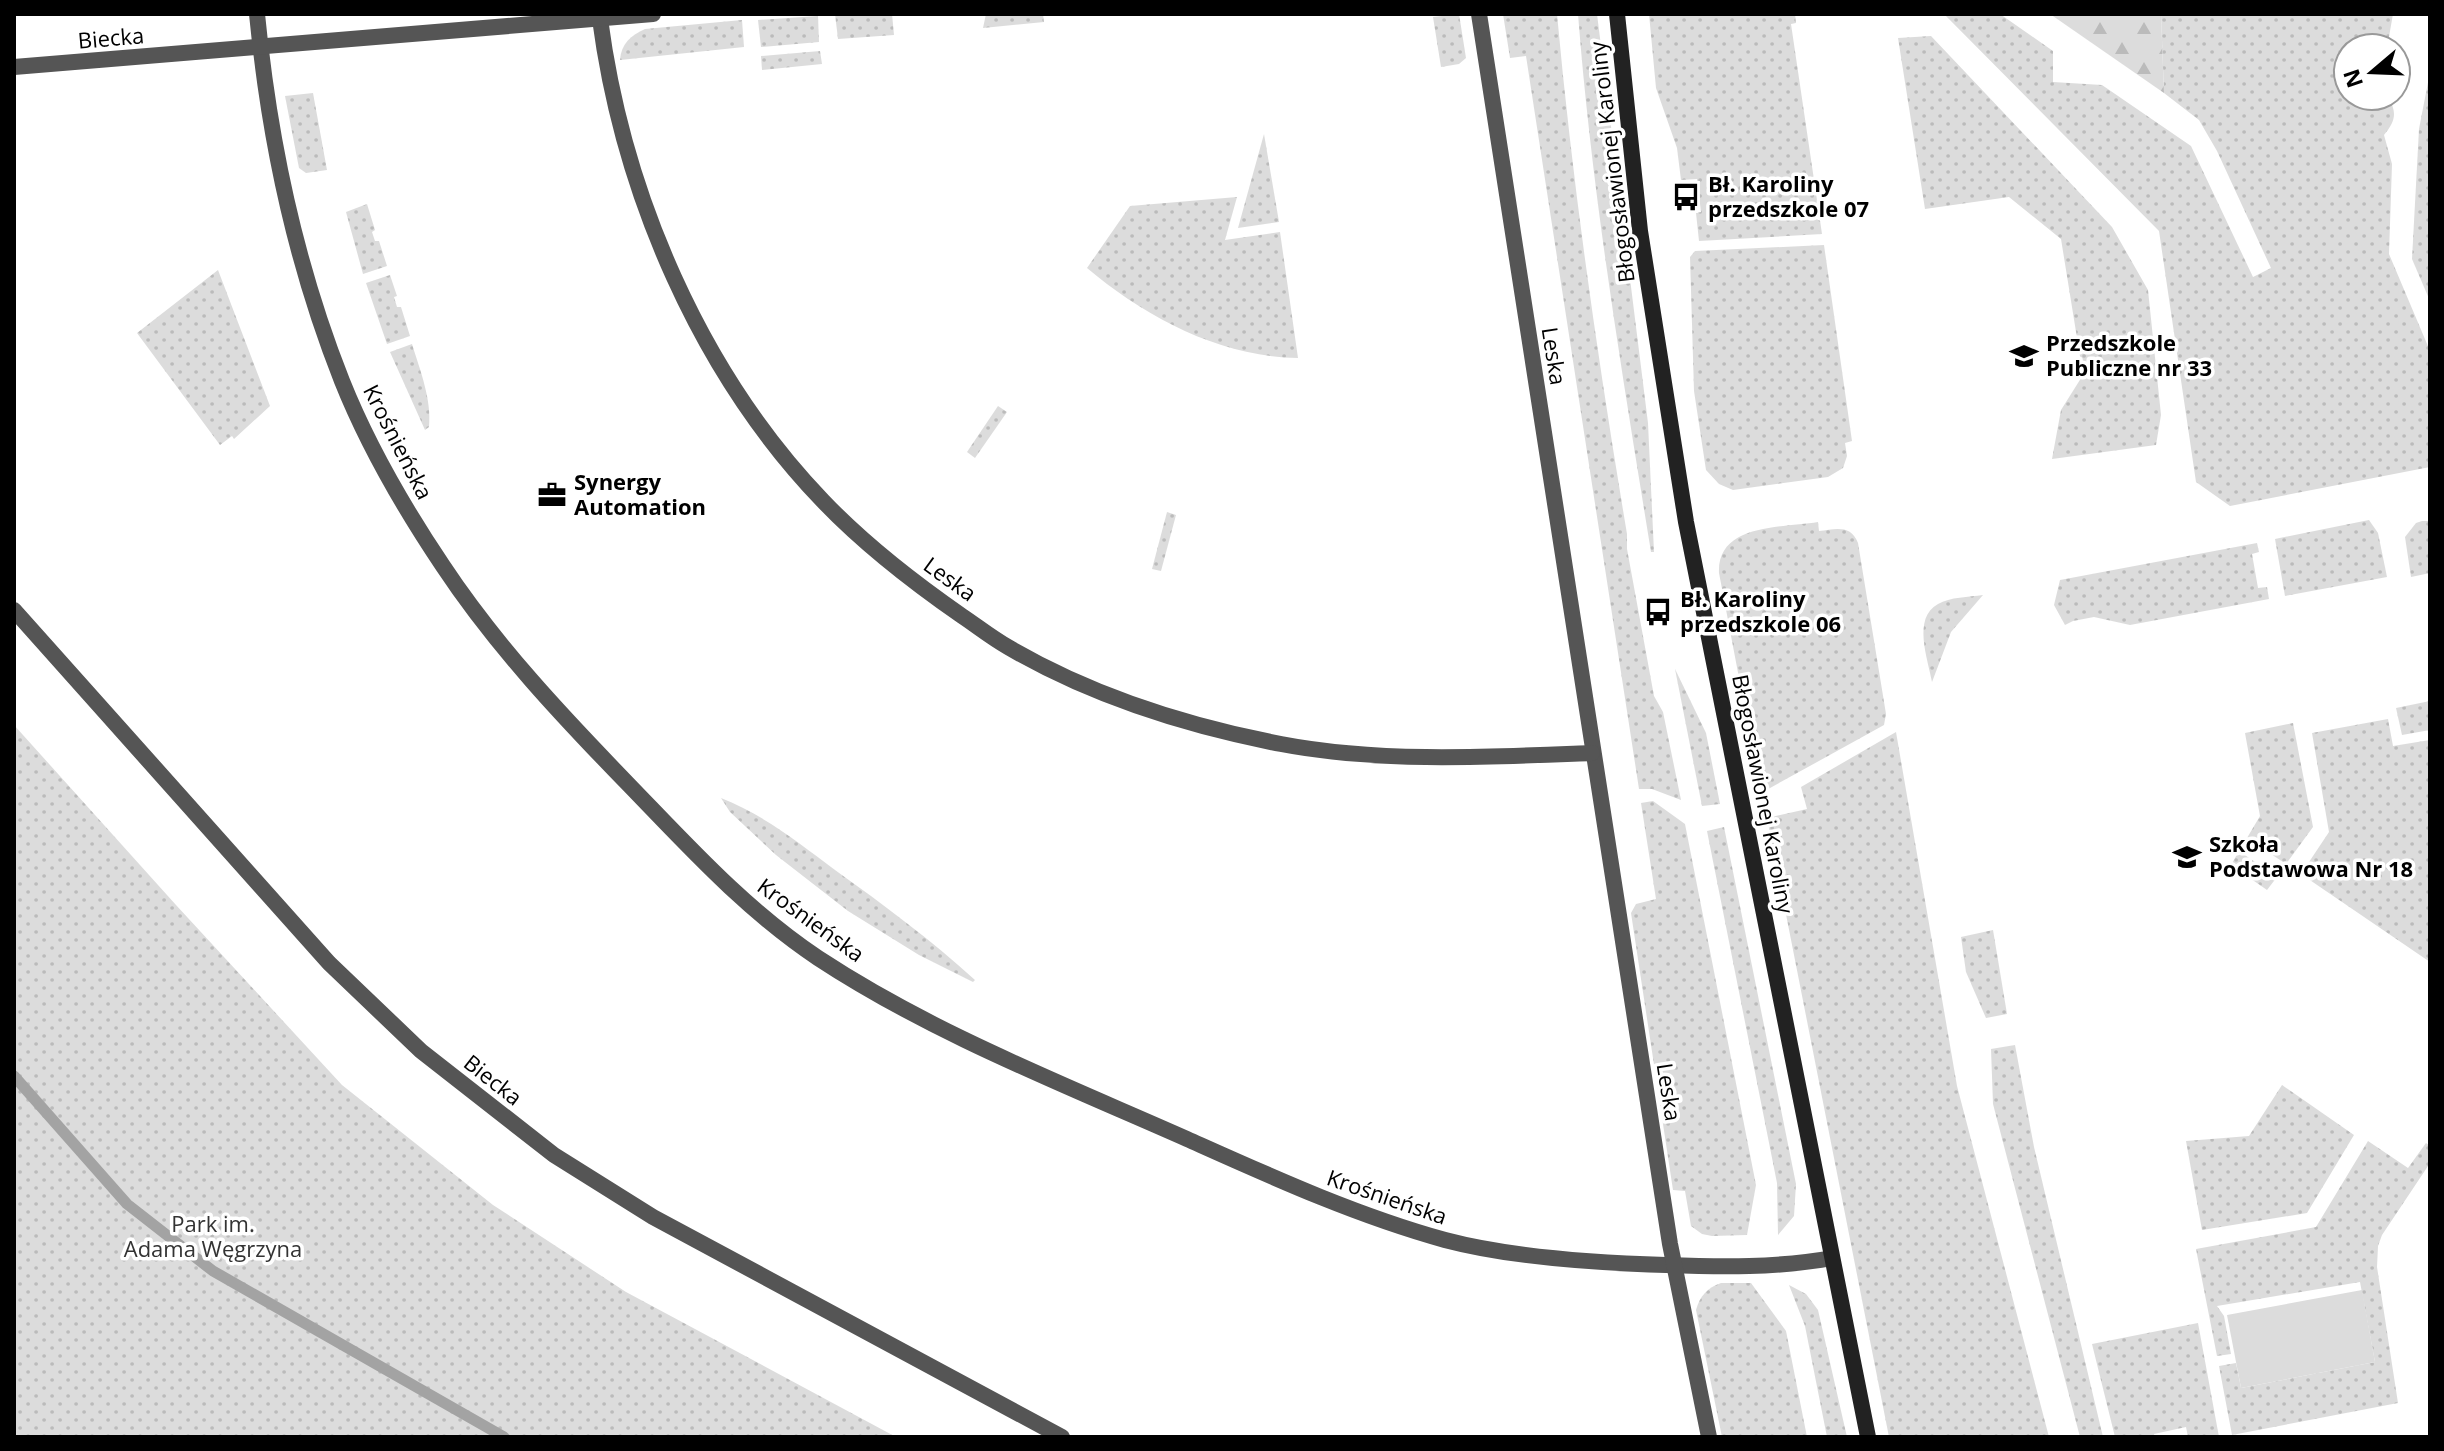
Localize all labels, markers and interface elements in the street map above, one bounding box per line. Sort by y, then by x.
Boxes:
street label: Biecka [77,19,145,55]
north arrow [2332,32,2412,112]
street label: Błogosławionej Karoliny [1581,39,1641,285]
text: N [2335,65,2369,92]
place label: Bł. Karoliny przedszkole 07 [1708,168,1869,223]
bus stop icon: Bł. Karoliny przedszkole 07 [1671,182,1701,212]
street label: Leska [1536,325,1574,387]
place label: Przedszkole Publiczne nr 33 [2046,327,2212,382]
school or university icon: Przedszkole Publiczne nr 33 [2009,341,2039,371]
street label: Krośnieńska [357,379,441,504]
place label: Synergy Automation [574,466,706,521]
office icon: Synergy Automation [537,480,567,510]
street label: Leska [918,549,983,607]
place label: Bł. Karoliny przedszkole 06 [1680,583,1841,638]
bus stop icon: Bł. Karoliny przedszkole 06 [1643,597,1673,627]
street label: Błogosławionej Karoliny [1726,672,1802,917]
place label: Szkoła Podstawowa Nr 18 [2209,828,2413,883]
school or university icon: Szkoła Podstawowa Nr 18 [2172,842,2202,872]
street label: Krośnieńska [752,870,871,968]
street label: Biecka [458,1047,529,1111]
street label: Leska [1651,1061,1689,1123]
street label: Krośnieńska [1323,1161,1451,1231]
park label: Park im. Adama Węgrzyna [124,1208,302,1263]

